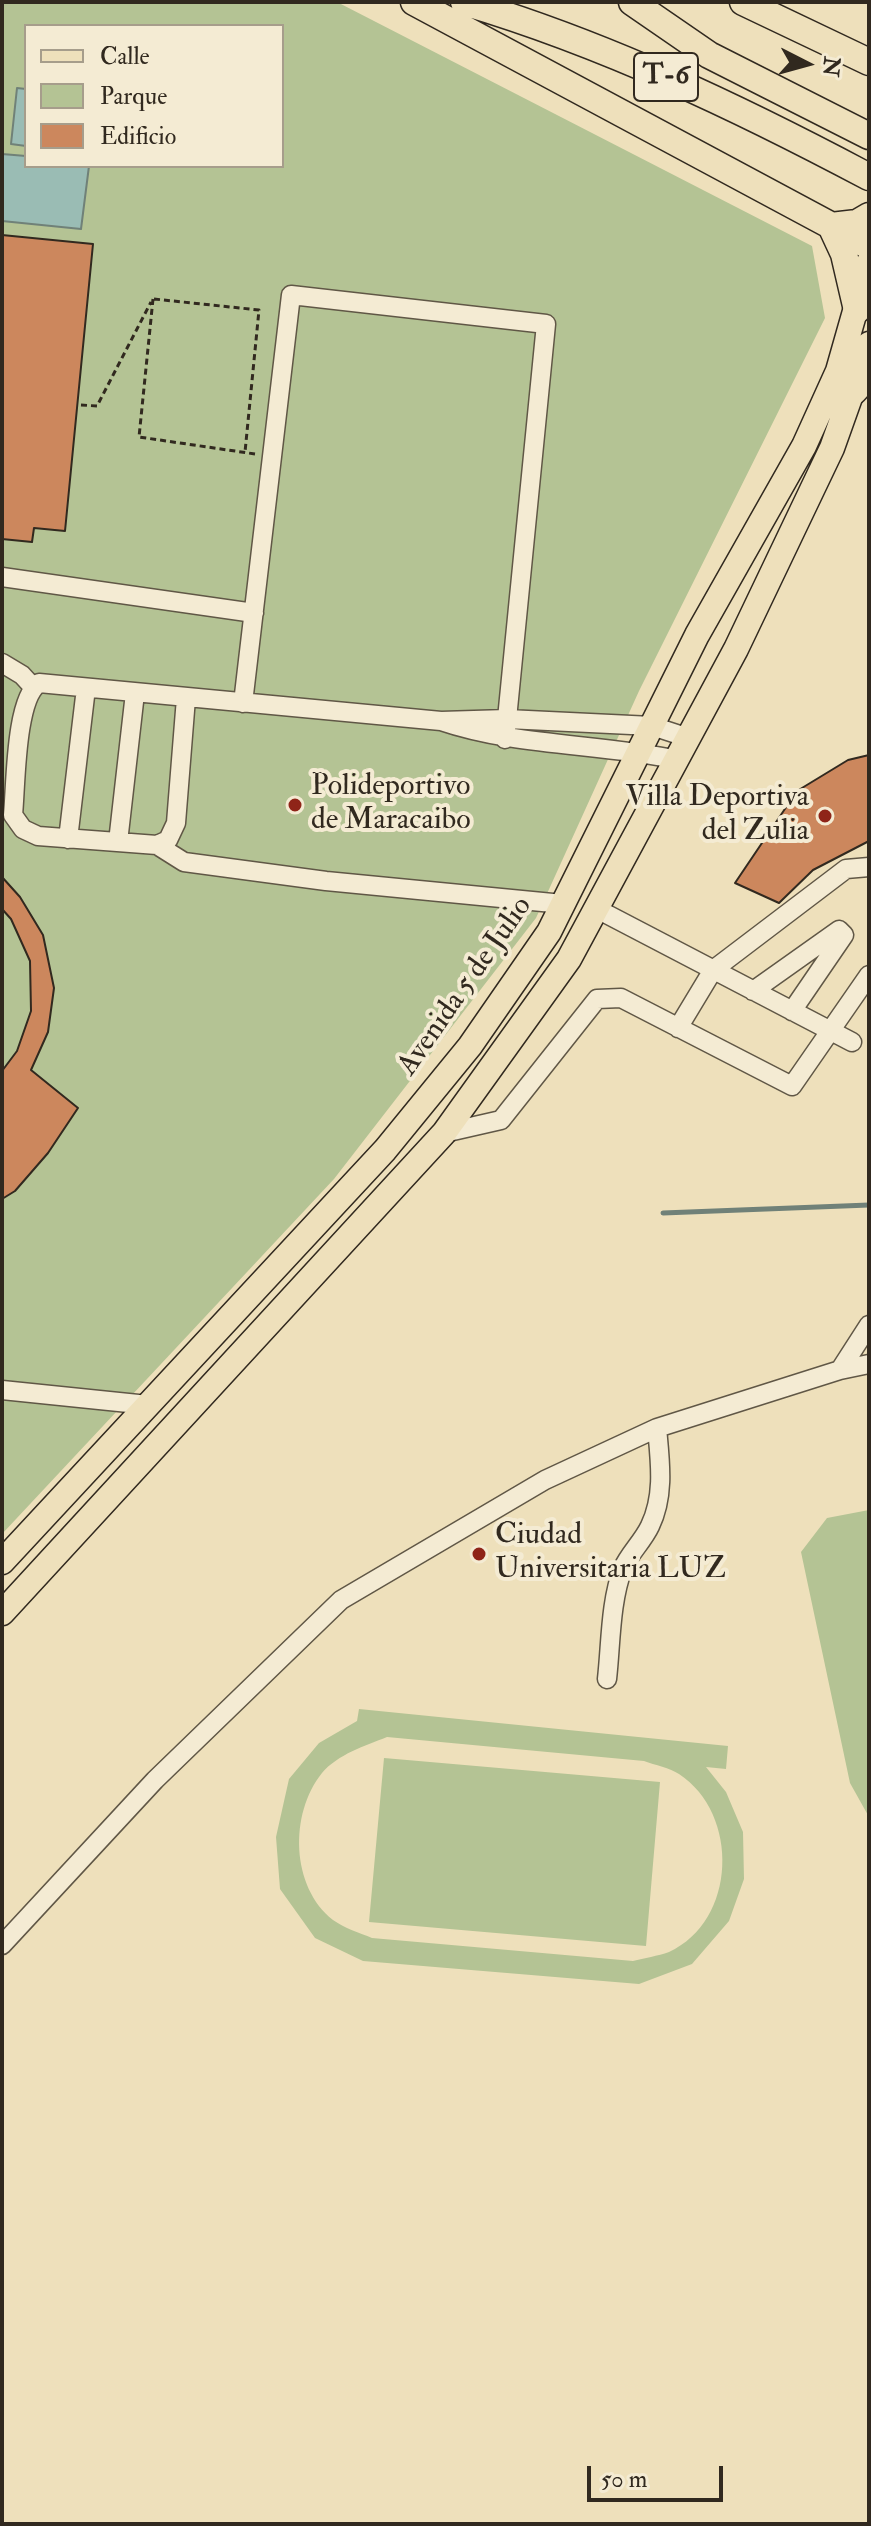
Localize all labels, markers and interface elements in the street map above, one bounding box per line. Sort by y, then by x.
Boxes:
legend [24,24,284,168]
north arrow [767,24,847,104]
text: Calle [100,41,150,72]
road number: T-6 [634,53,698,101]
text: N [816,55,846,78]
text: Parque [100,81,167,112]
text: Edificio [100,121,176,152]
place label: Polideportivo de Maracaibo [311,770,471,840]
place label: Villa Deportiva del Zulia [625,781,809,852]
marker: Polideportivo de Maracaibo [286,796,304,814]
marker: Villa Deportiva del Zulia [816,807,834,825]
street label: Avenida 5 de Julio [391,891,541,1083]
place label: Ciudad Universitaria LUZ [495,1519,726,1590]
marker: Ciudad Universitaria LUZ [470,1545,488,1563]
scale bar [591,2450,727,2500]
text: 50 m [601,2464,647,2495]

